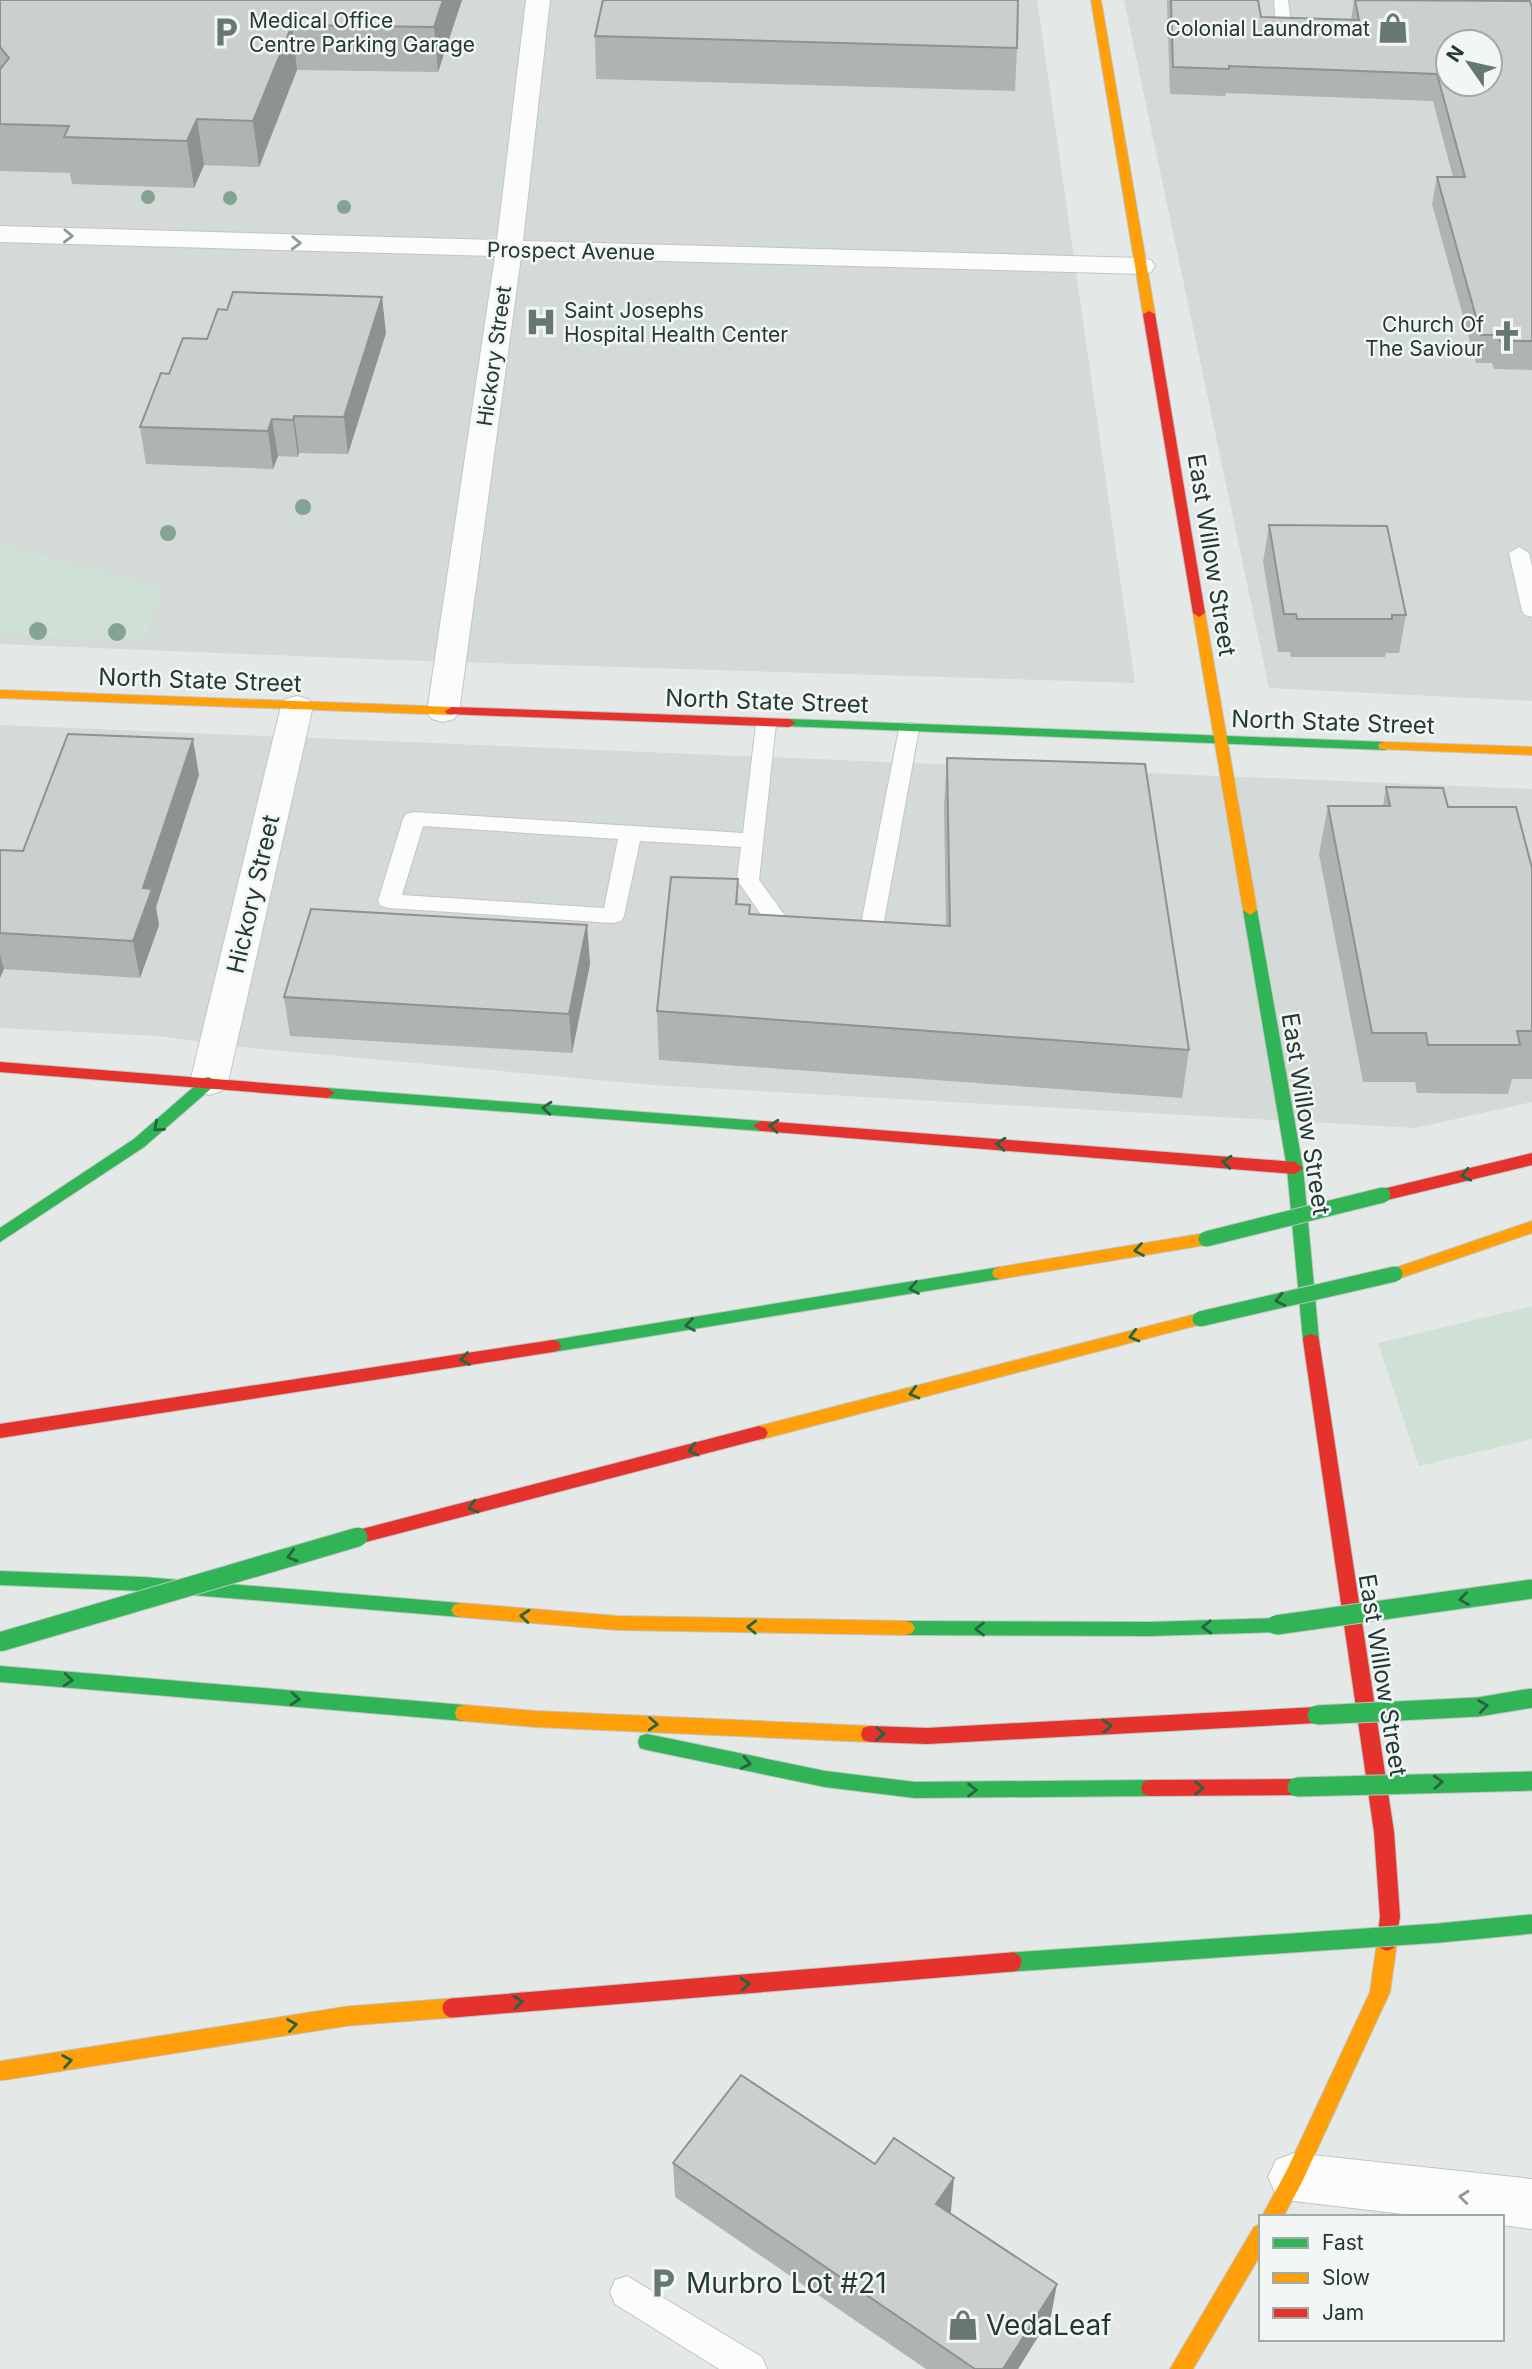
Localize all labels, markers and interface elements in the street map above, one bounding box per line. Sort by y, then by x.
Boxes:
place label: Medical Office Centre Parking Garage [249,8,475,57]
shop icon: Colonial Laundromat [1376,11,1410,45]
parking icon: Medical Office Centre Parking Garage [209,15,243,49]
place label: Colonial Laundromat [1166,16,1370,41]
north arrow [1434,28,1504,98]
text: N [1442,41,1469,66]
one-way arrow [63,229,74,244]
one-way arrow [290,236,301,251]
street label: Prospect Avenue [487,237,655,265]
street label: Hickory Street [472,284,516,428]
place label: Saint Josephs Hospital Health Center [564,298,788,347]
hospital icon: Saint Josephs Hospital Health Center [524,305,558,339]
place label: Church Of The Saviour [1365,312,1484,361]
church icon: Church Of The Saviour [1490,319,1524,353]
street label: East Willow Street [1182,452,1242,658]
street label: North State Street [98,662,302,698]
street label: North State Street [665,683,869,719]
street label: North State Street [1231,704,1435,740]
street label: Hickory Street [221,812,285,976]
street label: East Willow Street [1276,1011,1336,1217]
one-way arrow [541,1101,552,1116]
one-way arrow [153,1118,166,1131]
one-way arrow [768,1119,779,1134]
one-way arrow [995,1137,1006,1152]
one-way arrow [1222,1155,1233,1170]
one-way arrow [1460,1167,1472,1181]
one-way arrow [1133,1242,1145,1257]
one-way arrow [908,1280,920,1295]
one-way arrow [1274,1292,1286,1306]
one-way arrow [684,1317,696,1332]
one-way arrow [1128,1328,1140,1342]
one-way arrow [459,1352,471,1367]
one-way arrow [908,1385,920,1399]
one-way arrow [687,1442,699,1456]
one-way arrow [467,1499,479,1513]
one-way arrow [286,1547,298,1562]
street label: East Willow Street [1353,1572,1413,1778]
one-way arrow [1459,1591,1470,1606]
one-way arrow [519,1609,530,1624]
one-way arrow [747,1620,758,1635]
one-way arrow [1202,1620,1213,1635]
one-way arrow [974,1621,985,1637]
one-way arrow [63,1672,74,1687]
one-way arrow [289,1691,300,1706]
one-way arrow [1477,1699,1489,1714]
one-way arrow [648,1716,659,1731]
one-way arrow [1102,1719,1113,1734]
one-way arrow [875,1726,886,1741]
one-way arrow [740,1754,752,1769]
one-way arrow [1433,1775,1444,1790]
one-way arrow [1194,1780,1205,1796]
one-way arrow [967,1782,977,1798]
one-way arrow [740,1977,751,1992]
one-way arrow [513,1995,524,2010]
one-way arrow [286,2018,298,2033]
one-way arrow [61,2054,73,2069]
one-way arrow [1458,2189,1470,2204]
legend [1259,2215,1504,2341]
text: Fast [1322,2230,1364,2255]
text: Slow [1322,2265,1370,2290]
parking icon: Murbro Lot #21 [646,2266,680,2300]
place label: Murbro Lot #21 [686,2266,887,2300]
text: Jam [1322,2300,1364,2325]
shop icon: VedaLeaf [946,2308,980,2342]
place label: VedaLeaf [986,2308,1112,2342]

